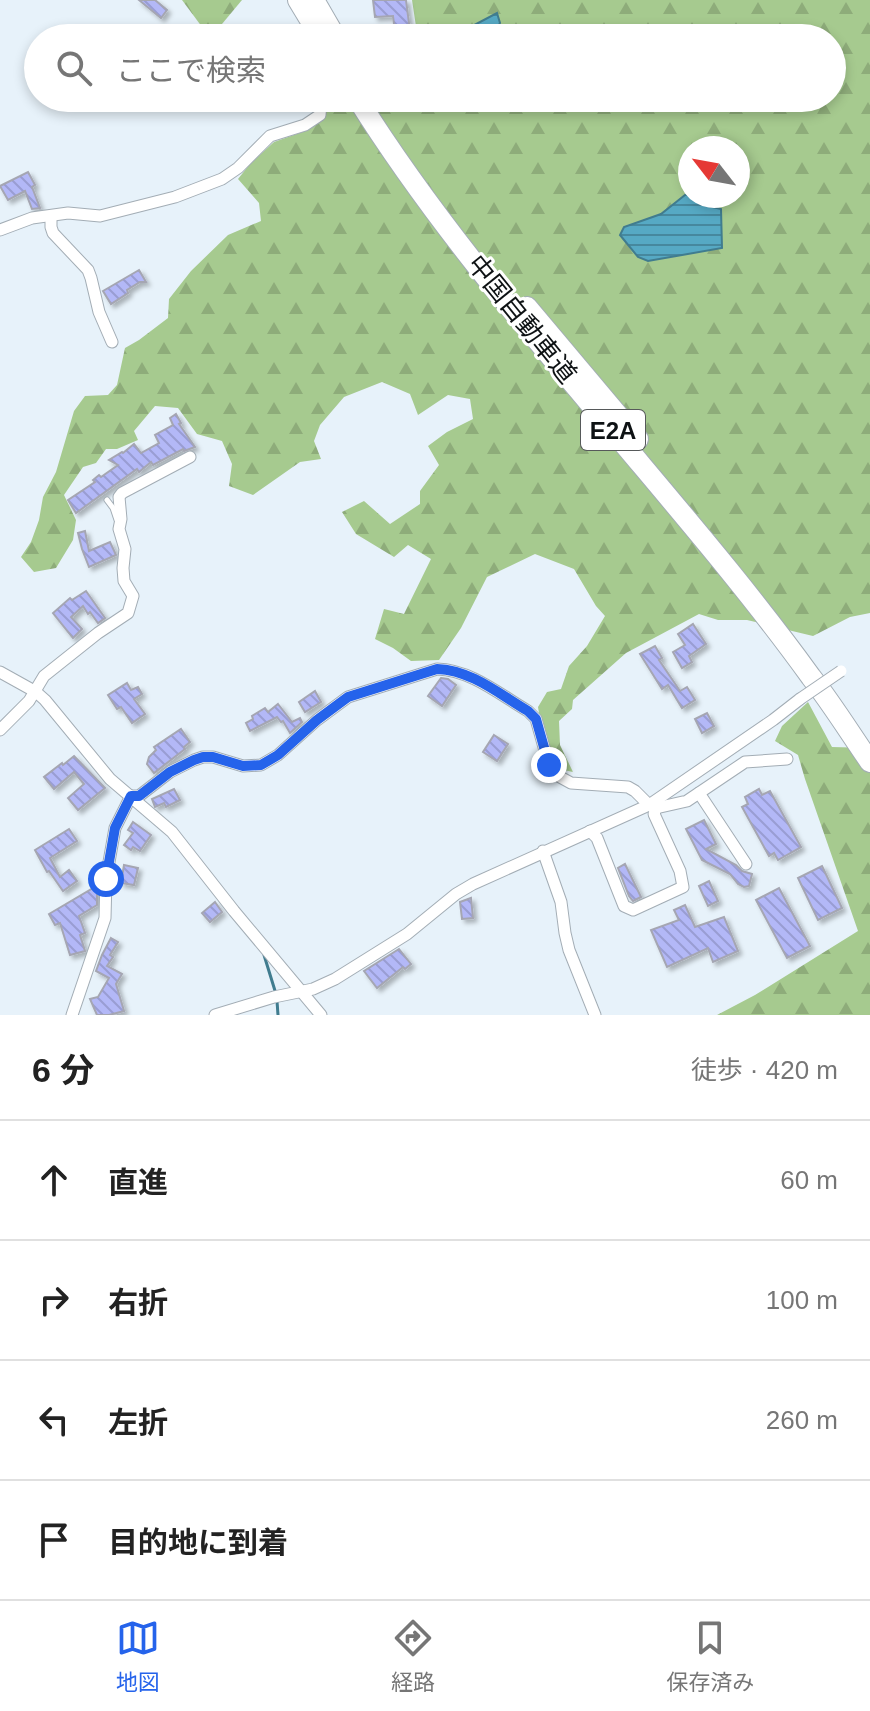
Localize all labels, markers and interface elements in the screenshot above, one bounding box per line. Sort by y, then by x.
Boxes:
search box [24,24,846,112]
icon: search [52,46,96,90]
text: ここで検索 [116,54,266,87]
north arrow [678,136,750,208]
street label: 中国自動車道 [461,249,583,389]
road number: E2A [581,410,645,450]
route end [531,747,567,783]
route start [88,861,124,897]
text: 6 分 [32,1051,94,1089]
text: 徒歩 · 420 m [691,1055,838,1085]
icon: ahead [32,1158,76,1202]
text: 60 m [780,1165,838,1195]
text: 直進 [108,1166,168,1199]
icon: right [32,1278,76,1322]
text: 100 m [766,1285,838,1315]
text: 右折 [108,1286,168,1319]
icon: left [32,1398,76,1442]
text: 260 m [766,1405,838,1435]
text: 左折 [108,1406,168,1439]
icon: arrive [32,1518,76,1562]
text: 目的地に到着 [108,1526,288,1559]
tab: 地図 [116,1616,160,1696]
tab: 経路 [391,1616,435,1696]
tab: 保存済み [666,1616,754,1696]

